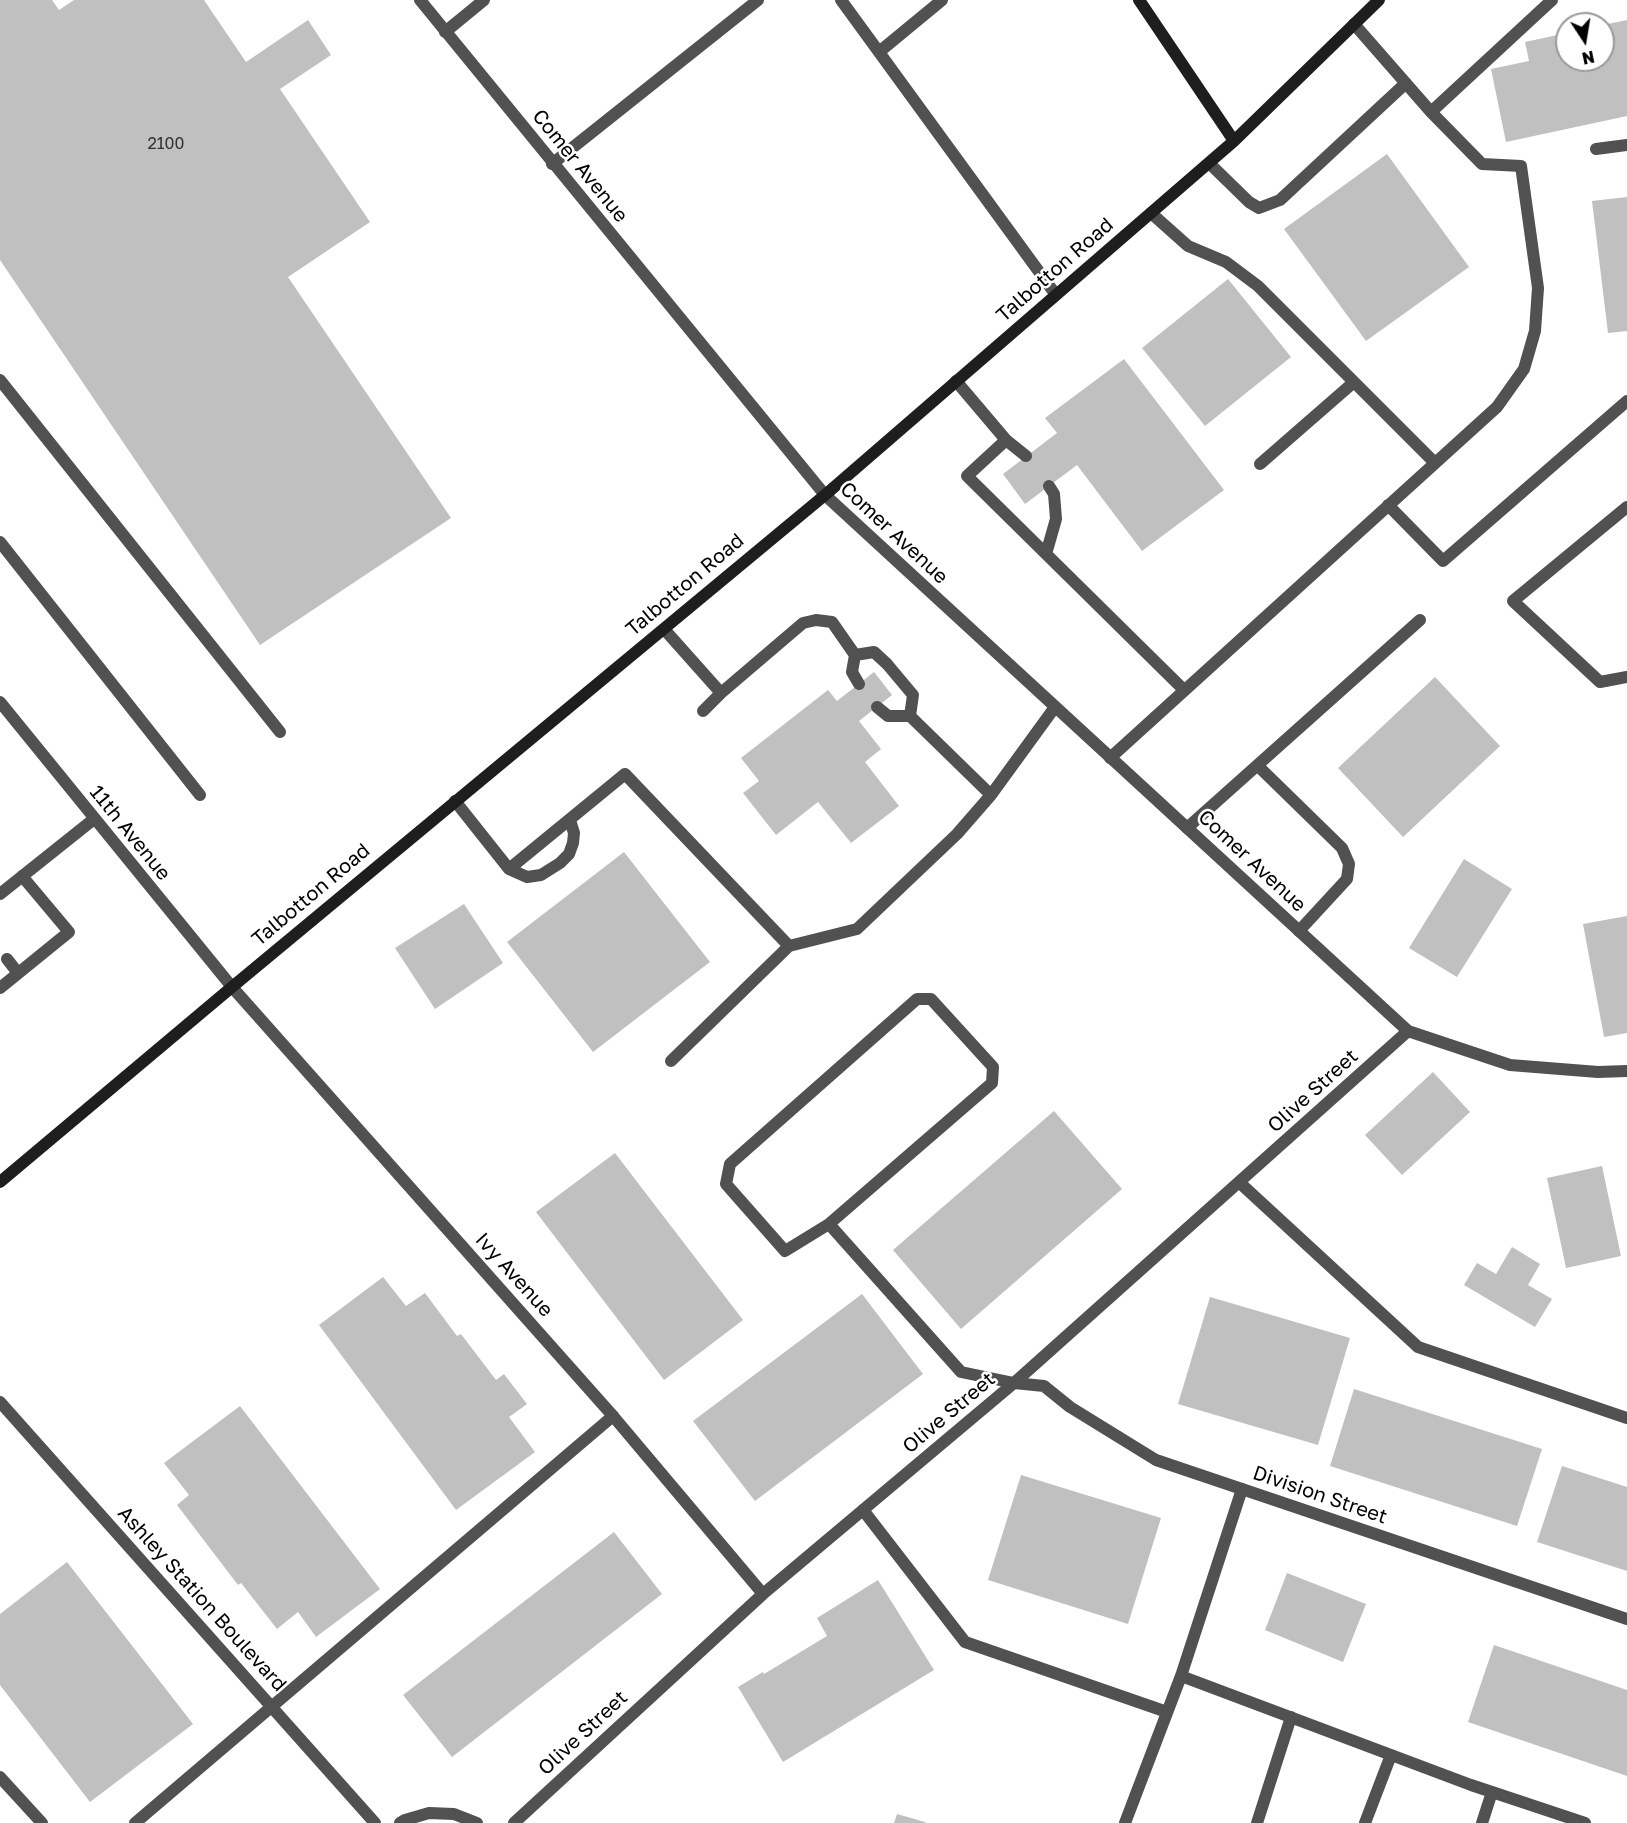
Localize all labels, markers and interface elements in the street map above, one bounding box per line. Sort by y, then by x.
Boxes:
north arrow [1555,12,1615,72]
text: N [1580,47,1596,69]
street label: Comer Avenue [527,105,633,227]
house number: 2100 [148,134,184,154]
street label: Talbotton Road [992,213,1118,327]
street label: Comer Avenue [835,477,953,589]
street label: Talbotton Road [621,529,749,641]
street label: 11th Avenue [84,781,176,885]
street label: Comer Avenue [1193,805,1311,917]
street label: Talbotton Road [247,839,375,951]
street label: Olive Street [1263,1044,1363,1138]
street label: Ivy Avenue [470,1228,558,1322]
street label: Olive Street [898,1367,1000,1459]
street label: Division Street [1250,1461,1390,1529]
street label: Ashley Station Boulevard [113,1502,291,1696]
street label: Olive Street [533,1686,633,1780]

